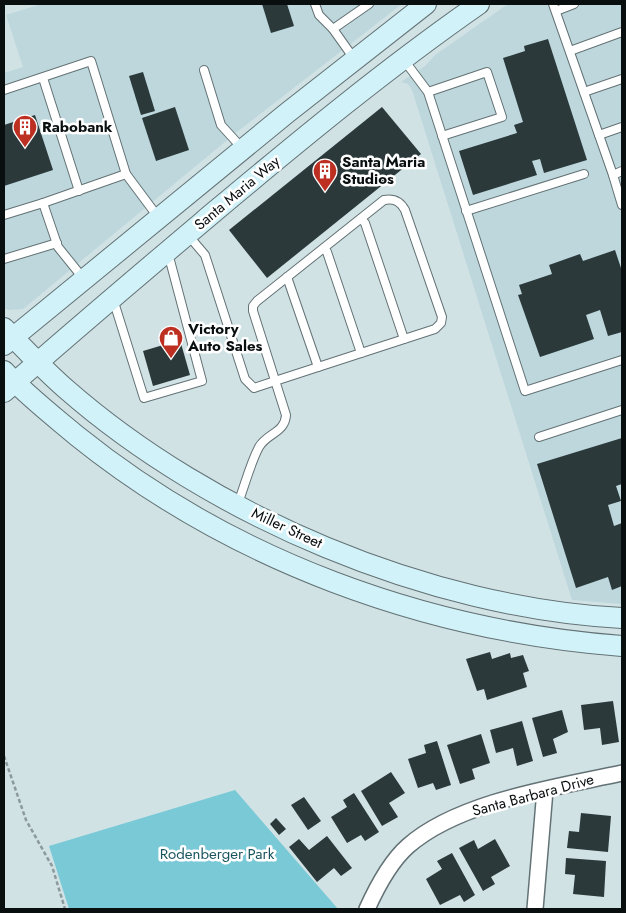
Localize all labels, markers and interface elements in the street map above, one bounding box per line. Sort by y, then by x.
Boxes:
building icon: Rabobank [12,114,38,148]
place label: Rabobank [42,116,113,138]
street label: Santa Maria Way [189,150,285,235]
place label: Santa Maria Studios [342,151,425,190]
building icon: Santa Maria Studios [312,158,338,192]
place label: Victory Auto Sales [187,318,263,357]
shop icon: Victory Auto Sales [158,325,184,359]
street label: Miller Street [248,502,326,554]
street label: Santa Barbara Drive [470,768,597,822]
park label: Rodenberger Park [160,843,275,865]

